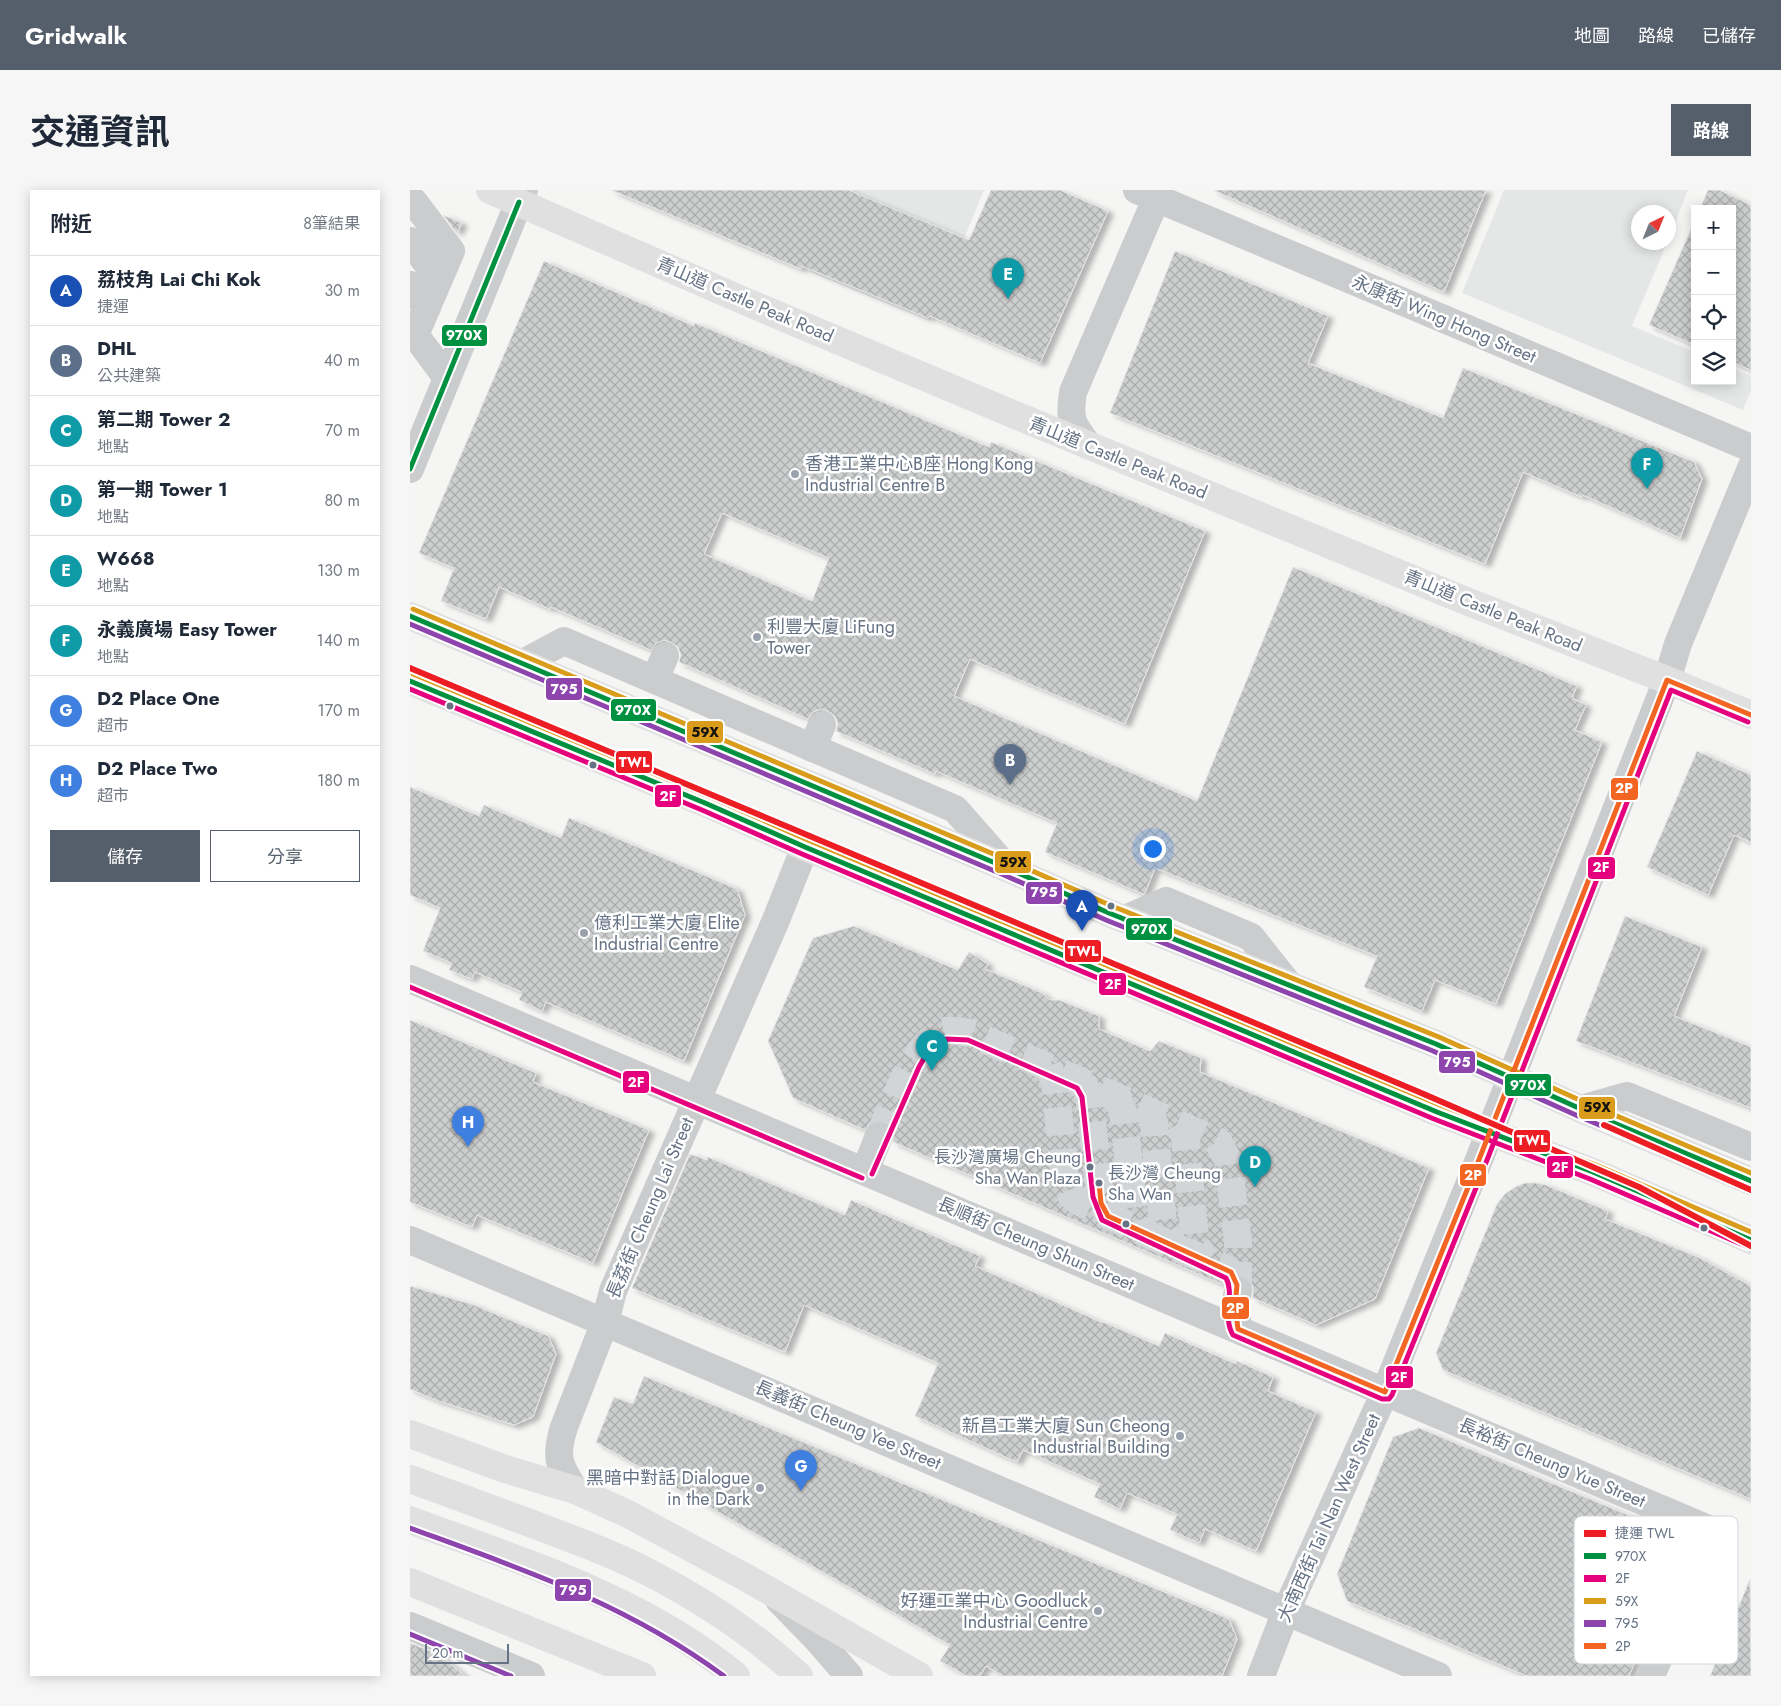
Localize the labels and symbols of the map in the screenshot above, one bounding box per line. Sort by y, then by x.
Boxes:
north arrow [1631,205,1676,250]
street label: 青山道 Castle Peak Road [652,251,838,349]
pin: E [992,258,1024,299]
street label: 永康街 Wing Hong Street [1348,268,1541,370]
line badge: 970X [441,324,488,347]
text: 970X [446,325,483,345]
street label: 青山道 Castle Peak Road [1025,410,1211,506]
pin: F [1631,448,1663,489]
place label: 香港工業中心B座 Hong Kong Industrial Centre B [805,451,1033,498]
marker: 香港工業中心B座 Hong Kong Industrial Centre B [789,468,801,480]
street label: 青山道 Castle Peak Road [1400,563,1586,659]
place label: 利豐大廈 LiFung Tower [767,614,895,661]
marker: 利豐大廈 LiFung Tower [751,631,763,643]
line badge: 795 [545,677,583,701]
text: 795 [551,679,577,699]
line badge: 970X [610,698,657,722]
text: 970X [615,700,652,720]
unlabelled marker [445,701,455,711]
line badge: 59X [686,720,724,744]
text: 59X [691,722,719,742]
pin: B [994,744,1026,785]
line badge: TWL [615,750,653,774]
text: TWL [619,752,650,772]
unlabelled marker [588,760,598,770]
line badge: 2P [1610,777,1639,801]
text: 2P [1615,778,1633,798]
line badge: 2F [654,784,682,808]
text: 2F [660,786,676,806]
your location [1140,836,1166,862]
line badge: 59X [994,850,1032,874]
text: 59X [999,852,1027,872]
line badge: 2F [1587,856,1616,880]
text: 2F [1593,857,1609,877]
line badge: 795 [1025,881,1063,905]
text: 795 [1031,882,1057,902]
pin: A [1066,890,1098,931]
unlabelled marker [1106,901,1116,911]
place label: 億利工業大廈 Elite Industrial Centre [594,910,740,957]
line badge: 970X [1125,917,1173,941]
text: 970X [1131,919,1168,939]
marker: 億利工業大廈 Elite Industrial Centre [578,927,590,939]
line badge: TWL [1064,939,1102,963]
text: TWL [1068,941,1099,961]
line badge: 2F [1098,972,1127,996]
text: 2F [1105,974,1121,994]
pin: C [916,1030,948,1071]
line badge: 795 [1438,1050,1476,1074]
text: 795 [1444,1052,1470,1072]
line badge: 2F [622,1070,650,1094]
text: 2F [628,1072,644,1092]
line badge: 970X [1504,1073,1552,1097]
text: 970X [1510,1075,1547,1095]
line badge: 59X [1578,1096,1616,1120]
text: 59X [1583,1097,1611,1117]
pin: H [452,1106,484,1147]
street label: 長荔街 Cheung Lai Street [600,1113,700,1303]
line badge: TWL [1513,1129,1551,1153]
text: TWL [1517,1130,1548,1150]
place label: 長沙灣廣場 Cheung Sha Wan Plaza [934,1145,1081,1190]
pin: D [1239,1146,1271,1187]
line badge: 2F [1546,1155,1574,1179]
text: 2F [1552,1157,1568,1177]
place label: 長沙灣 Cheung Sha Wan [1108,1161,1221,1206]
marker: 長沙灣廣場 Cheung Sha Wan Plaza [1085,1162,1095,1172]
line badge: 2P [1459,1163,1487,1187]
text: 2P [1464,1165,1482,1185]
marker: 長沙灣 Cheung Sha Wan [1094,1178,1104,1188]
street label: 長順街 Cheung Shun Street [934,1191,1139,1298]
unlabelled marker [1121,1219,1131,1229]
unlabelled marker [1699,1223,1709,1233]
line badge: 2P [1221,1296,1250,1320]
text: 2P [1226,1298,1244,1318]
line badge: 2F [1385,1365,1414,1389]
text: 2F [1391,1367,1407,1387]
street label: 長義街 Cheung Yee Street [751,1374,946,1476]
street label: 大南西街 Tai Nan West Street [1271,1409,1387,1626]
street label: 長裕街 Cheung Yue Street [1455,1412,1650,1514]
place label: 新昌工業大廈 Sun Cheong Industrial Building [962,1413,1170,1460]
marker: 新昌工業大廈 Sun Cheong Industrial Building [1174,1430,1186,1442]
pin: G [785,1450,817,1491]
place label: 黑暗中對話 Dialogue in the Dark [586,1465,750,1512]
marker: 黑暗中對話 Dialogue in the Dark [754,1482,766,1494]
legend [1574,1516,1738,1664]
text: 捷運 TWL [1615,1523,1675,1543]
text: 970X [1615,1546,1646,1566]
text: 2F [1615,1568,1630,1588]
line badge: 795 [554,1578,592,1602]
text: 795 [560,1580,586,1600]
place label: 好運工業中心 Goodluck Industrial Centre [901,1588,1088,1635]
text: 59X [1615,1591,1639,1611]
marker: 好運工業中心 Goodluck Industrial Centre [1092,1605,1104,1617]
text: 795 [1615,1613,1638,1633]
text: 2P [1615,1636,1631,1656]
scale bar [425,1641,509,1664]

